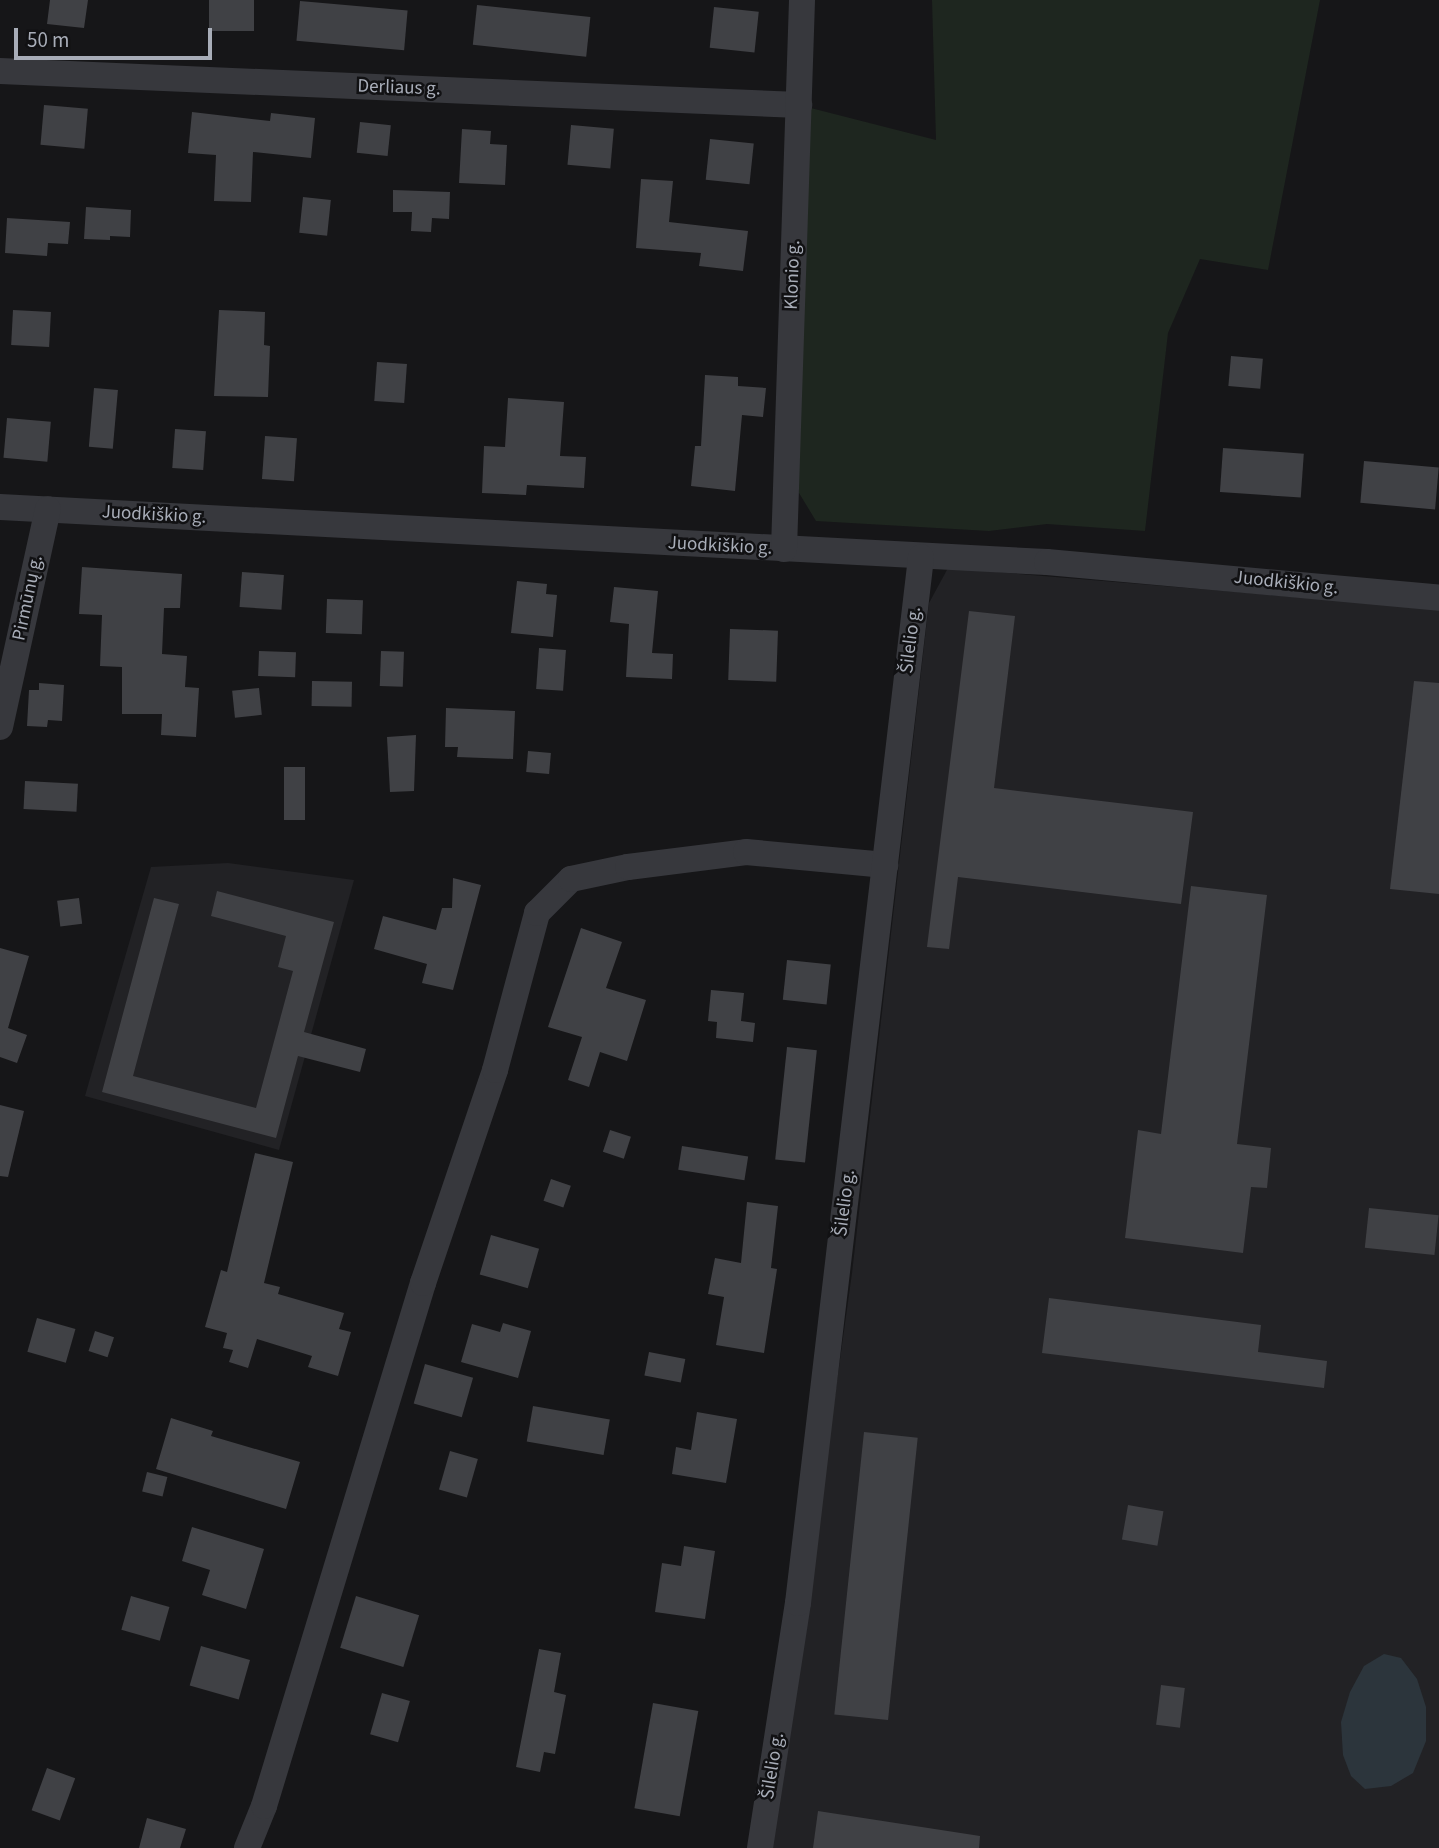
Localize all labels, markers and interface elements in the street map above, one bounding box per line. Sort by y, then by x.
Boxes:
scale bar [18,14,215,58]
text: 50 m [27,25,69,55]
street label: Derliaus g. [357,75,441,101]
street label: Klonio g. [780,240,806,310]
street label: Juodkiškio g. [101,501,207,529]
street label: Juodkiškio g. [667,532,773,560]
street label: Pirmūnų g. [8,553,48,643]
street label: Juodkiškio g. [1233,566,1339,600]
street label: Šilelio g. [896,605,926,675]
street label: Šilelio g. [830,1168,860,1238]
street label: Šilelio g. [756,1731,790,1801]

